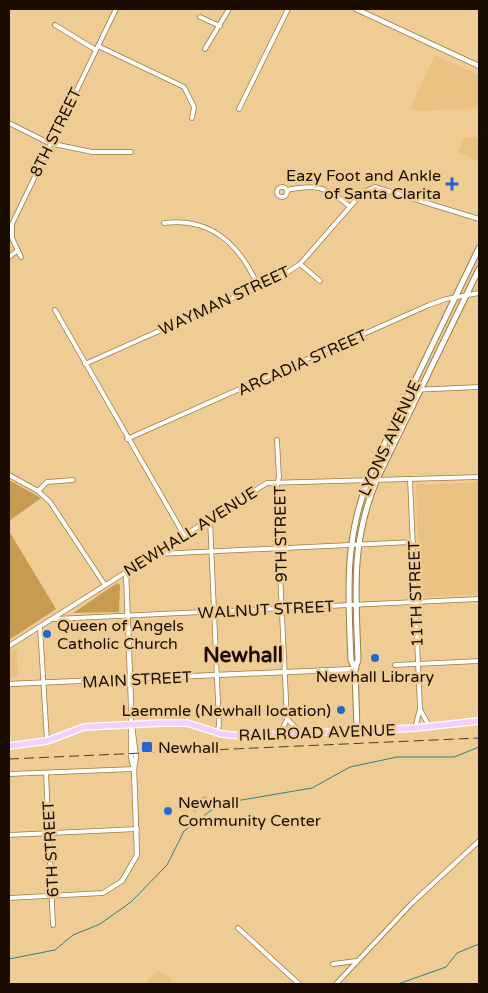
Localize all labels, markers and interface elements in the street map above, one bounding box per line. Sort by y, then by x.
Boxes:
street label: 8TH STREET [26,84,86,180]
place label: Eazy Foot and Ankle of Santa Clarita [286,166,441,204]
marker: Eazy Foot and Ankle of Santa Clarita [445,177,459,191]
street label: WAYMAN STREET [156,262,293,340]
street label: ARCADIA STREET [235,325,370,400]
street label: LYONS AVENUE [354,378,425,499]
street label: NEWHALL AVENUE [120,483,261,581]
street label: 9TH STREET [270,485,292,582]
street label: 11TH STREET [404,540,428,648]
street label: WALNUT STREET [197,596,335,624]
place label: Queen of Angels Catholic Church [57,616,184,654]
marker: Queen of Angels Catholic Church [41,628,53,640]
district label: Newhall [203,643,283,668]
marker: Newhall Library [369,652,381,664]
street label: MAIN STREET [82,667,193,693]
place label: Newhall Library [316,667,435,687]
place label: Laemmle (Newhall location) [121,701,331,721]
marker: Laemmle (Newhall location) [335,704,347,716]
street label: RAILROAD AVENUE [238,720,396,746]
place label: Newhall [158,738,219,758]
marker: Newhall [140,740,154,754]
place label: Newhall Community Center [178,793,322,831]
street label: 6TH STREET [38,800,64,898]
marker: Newhall Community Center [162,805,174,817]

